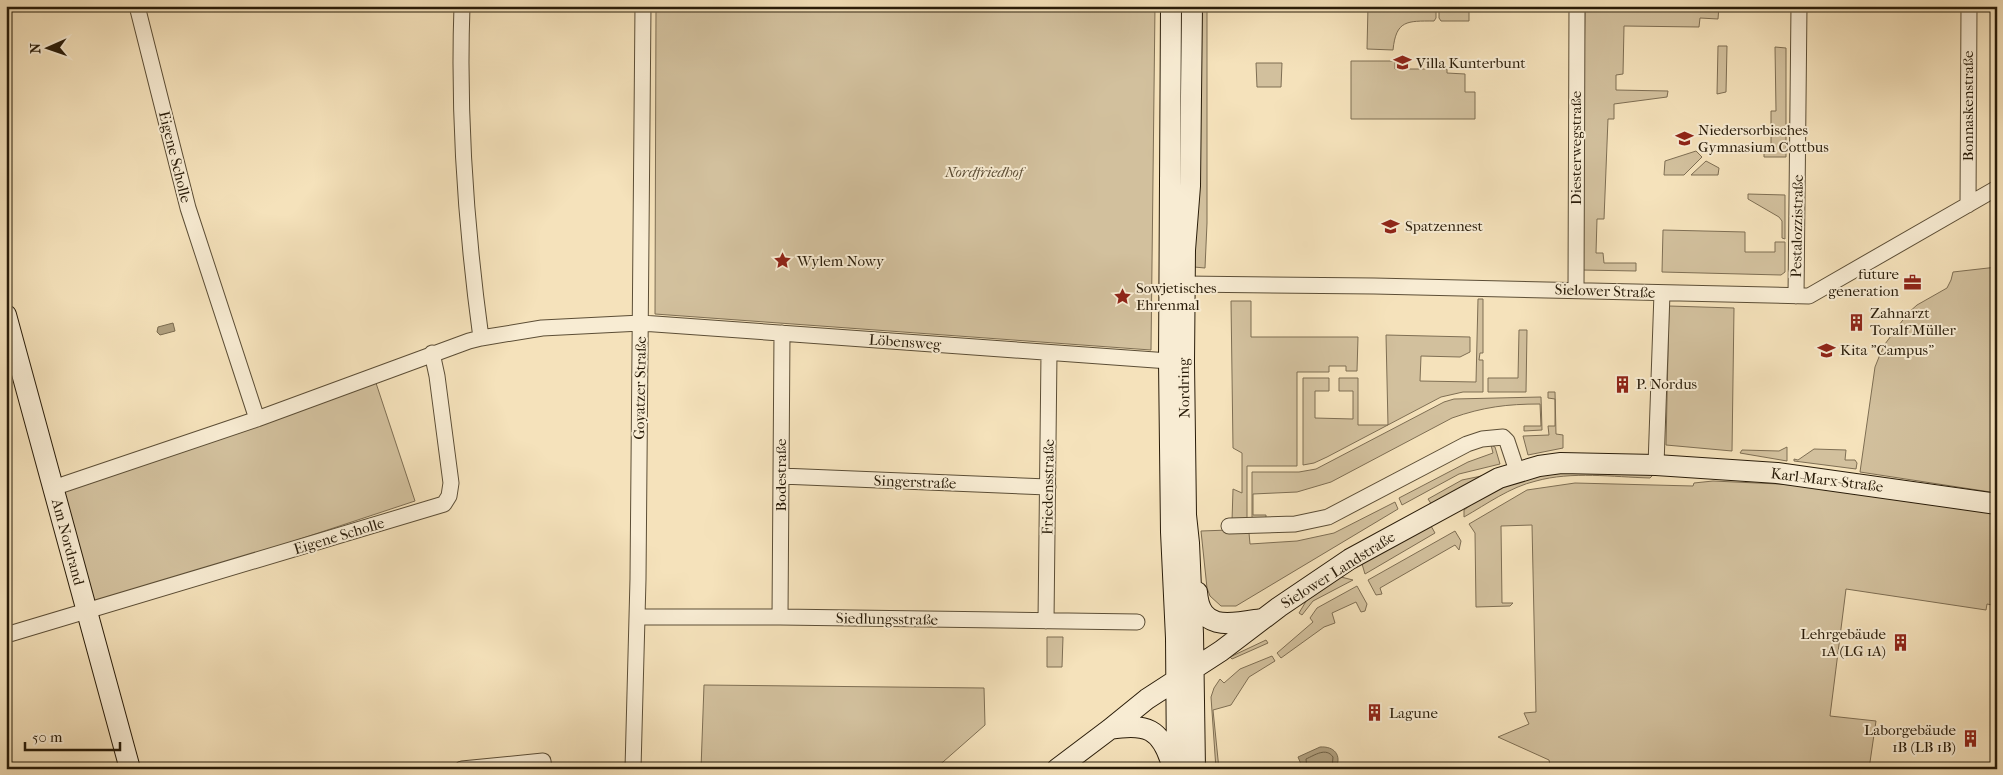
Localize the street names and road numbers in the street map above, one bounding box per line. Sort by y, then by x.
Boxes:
street label: Bonnaskenstraße [1959,50,1977,161]
street label: Diesterwegstraße [1567,90,1585,205]
street label: Eigene Scholle [155,109,195,205]
street label: Pestalozzistraße [1787,174,1807,278]
street label: Sielower Straße [1554,280,1656,302]
street label: Löbensweg [868,330,943,354]
street label: Goyatzer Straße [630,335,650,440]
street label: Nordring [1174,357,1194,418]
street label: Bodestraße [772,438,790,511]
street label: Friedensstraße [1038,438,1058,535]
street label: Karl-Marx-Straße [1770,464,1885,496]
street label: Singerstraße [873,472,957,492]
street label: Am Nordrand [48,496,88,588]
street label: Eigene Scholle [291,513,387,558]
street label: Sielower Landstraße [1278,527,1399,612]
street label: Siedlungsstraße [836,609,939,629]

